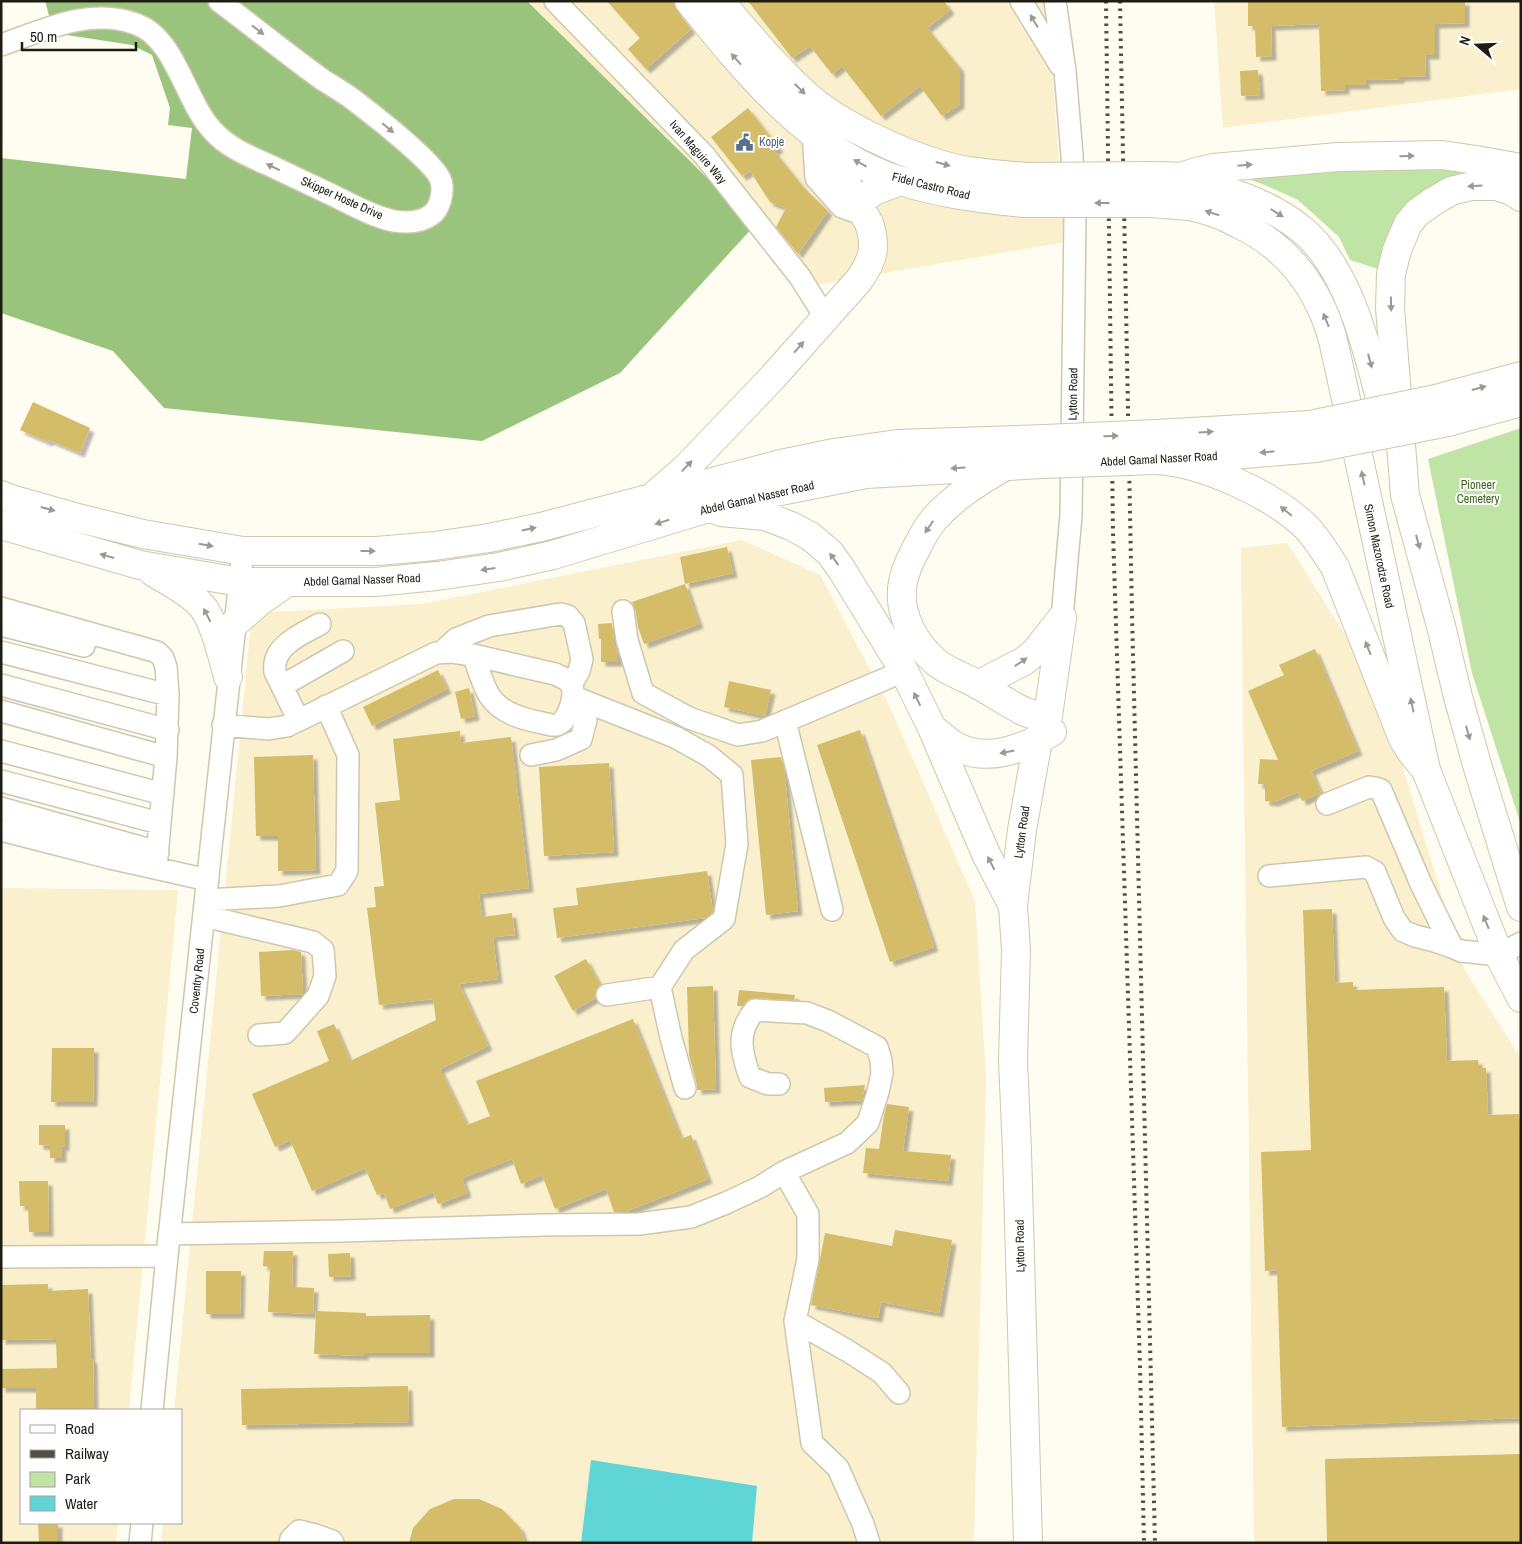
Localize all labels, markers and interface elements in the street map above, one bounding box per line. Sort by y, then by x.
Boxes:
one-way arrow [1029,15,1038,28]
scale bar [22,20,136,52]
north arrow [1452,20,1502,70]
one-way arrow [251,25,264,36]
text: 50 m [30,26,57,47]
text: N [1455,34,1475,48]
one-way arrow [730,54,742,66]
one-way arrow [794,83,806,95]
street label: Ivan Maguire Way [666,117,730,187]
one-way arrow [381,122,393,134]
public building icon: Kopje [735,132,755,152]
place label: Kopje [759,134,784,150]
one-way arrow [1399,152,1415,160]
one-way arrow [853,159,867,167]
one-way arrow [935,161,950,169]
one-way arrow [1237,161,1253,169]
one-way arrow [266,163,280,171]
street label: Fidel Castro Road [890,169,972,203]
street label: Skipper Hoste Drive [298,173,386,223]
one-way arrow [1466,183,1482,191]
one-way arrow [1094,199,1110,207]
one-way arrow [1204,209,1219,217]
one-way arrow [1271,209,1284,218]
one-way arrow [1387,297,1395,313]
one-way arrow [1321,313,1329,327]
one-way arrow [793,341,804,354]
one-way arrow [1366,354,1374,369]
street label: Lytton Road [1065,368,1081,420]
one-way arrow [1471,384,1486,392]
one-way arrow [1198,427,1214,435]
one-way arrow [1104,432,1120,440]
street label: Abdel Gamal Nasser Road [1099,448,1218,470]
one-way arrow [1259,449,1275,457]
one-way arrow [681,460,693,472]
one-way arrow [950,465,966,473]
one-way arrow [1358,470,1366,486]
street label: Abdel Gamal Nasser Road [697,477,816,519]
park label: Pioneer Cemetery [1457,477,1499,507]
street label: Simon Mazorodze Road [1360,502,1398,610]
one-way arrow [1280,505,1293,516]
one-way arrow [40,506,55,514]
one-way arrow [654,519,669,527]
one-way arrow [924,520,934,533]
one-way arrow [521,525,536,533]
one-way arrow [1414,534,1422,549]
one-way arrow [199,541,215,549]
one-way arrow [360,547,376,555]
one-way arrow [99,551,114,559]
one-way arrow [829,552,839,566]
one-way arrow [480,565,496,573]
street label: Abdel Gamal Nasser Road [302,570,421,590]
one-way arrow [203,607,211,622]
one-way arrow [1364,640,1372,655]
one-way arrow [1014,657,1028,667]
one-way arrow [913,692,921,706]
one-way arrow [1408,698,1416,713]
one-way arrow [1464,725,1472,740]
one-way arrow [999,748,1015,756]
street label: Lytton Road [1010,805,1034,859]
one-way arrow [987,856,995,870]
one-way arrow [1482,914,1490,929]
street label: Coventry Road [186,948,208,1014]
street label: Lytton Road [1012,1220,1028,1272]
legend [20,1409,182,1524]
text: Road [65,1418,94,1439]
text: Railway [65,1443,110,1464]
text: Park [65,1468,91,1489]
text: Water [65,1493,97,1514]

